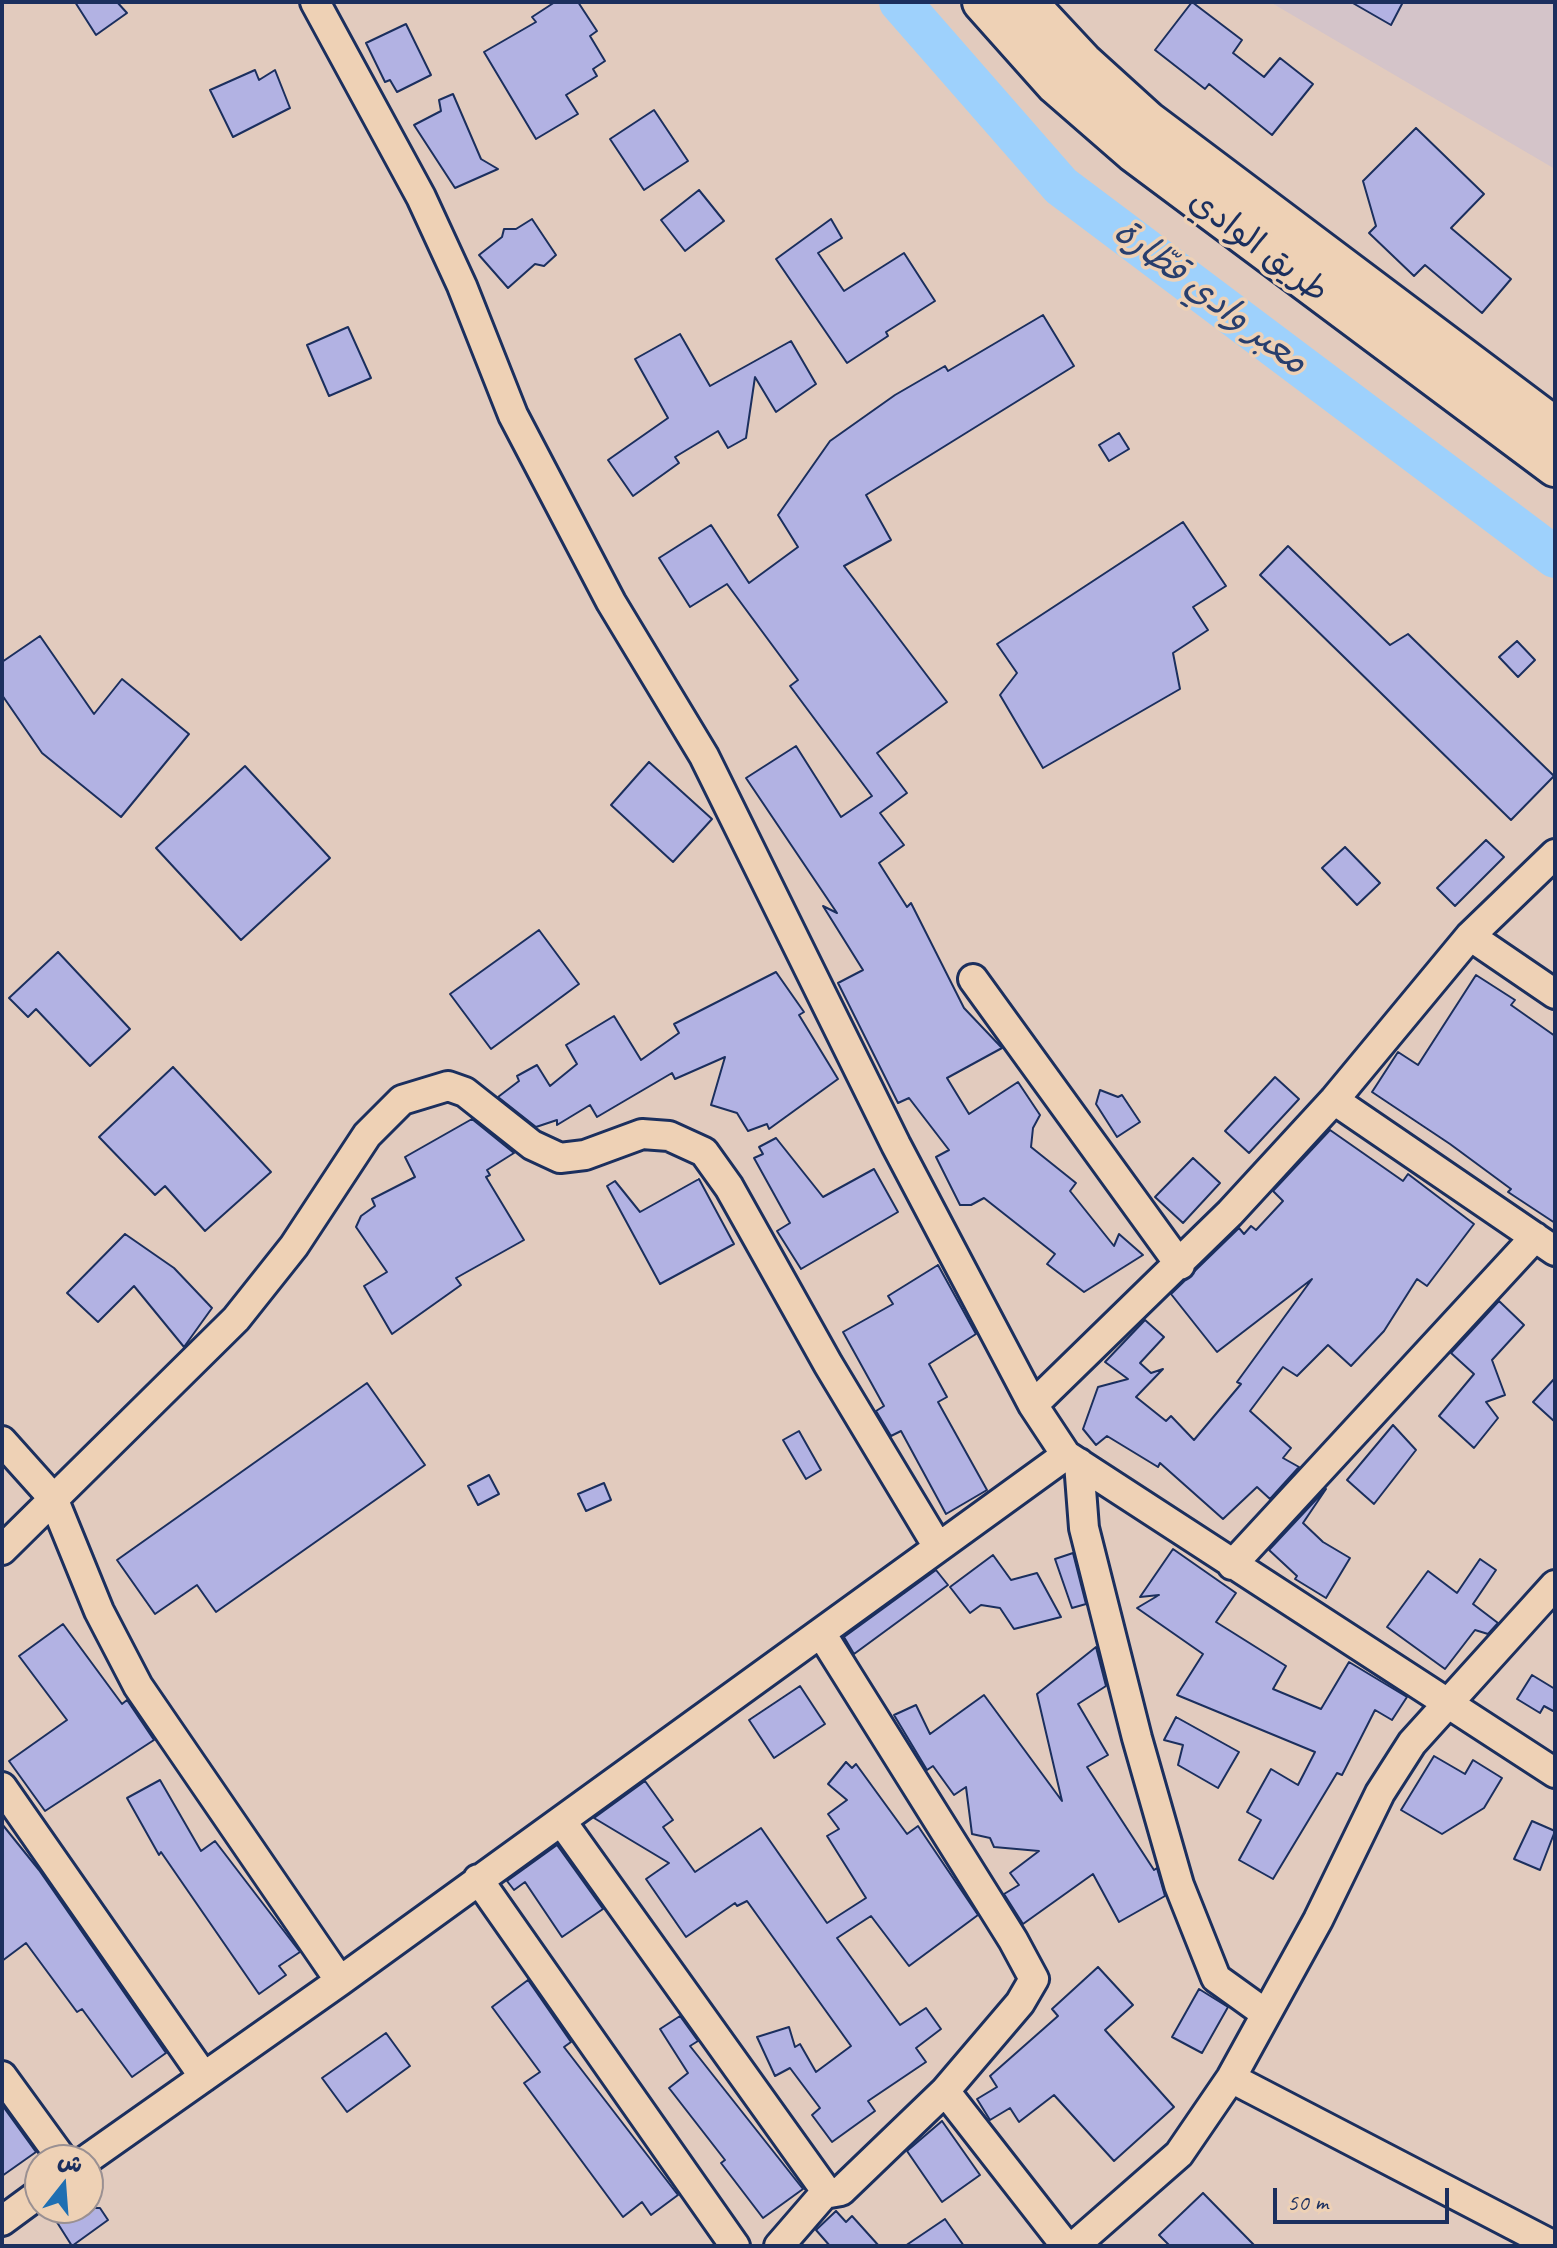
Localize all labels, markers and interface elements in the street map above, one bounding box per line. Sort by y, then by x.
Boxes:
street label: طريق الوادي [1180,181,1336,313]
water label: معبر وادي قطّارة [1104,211,1316,385]
north arrow [24,2144,104,2224]
text: ش [55,2146,86,2180]
scale bar [1277,2172,1453,2222]
text: 50 m [1287,2187,1328,2217]

